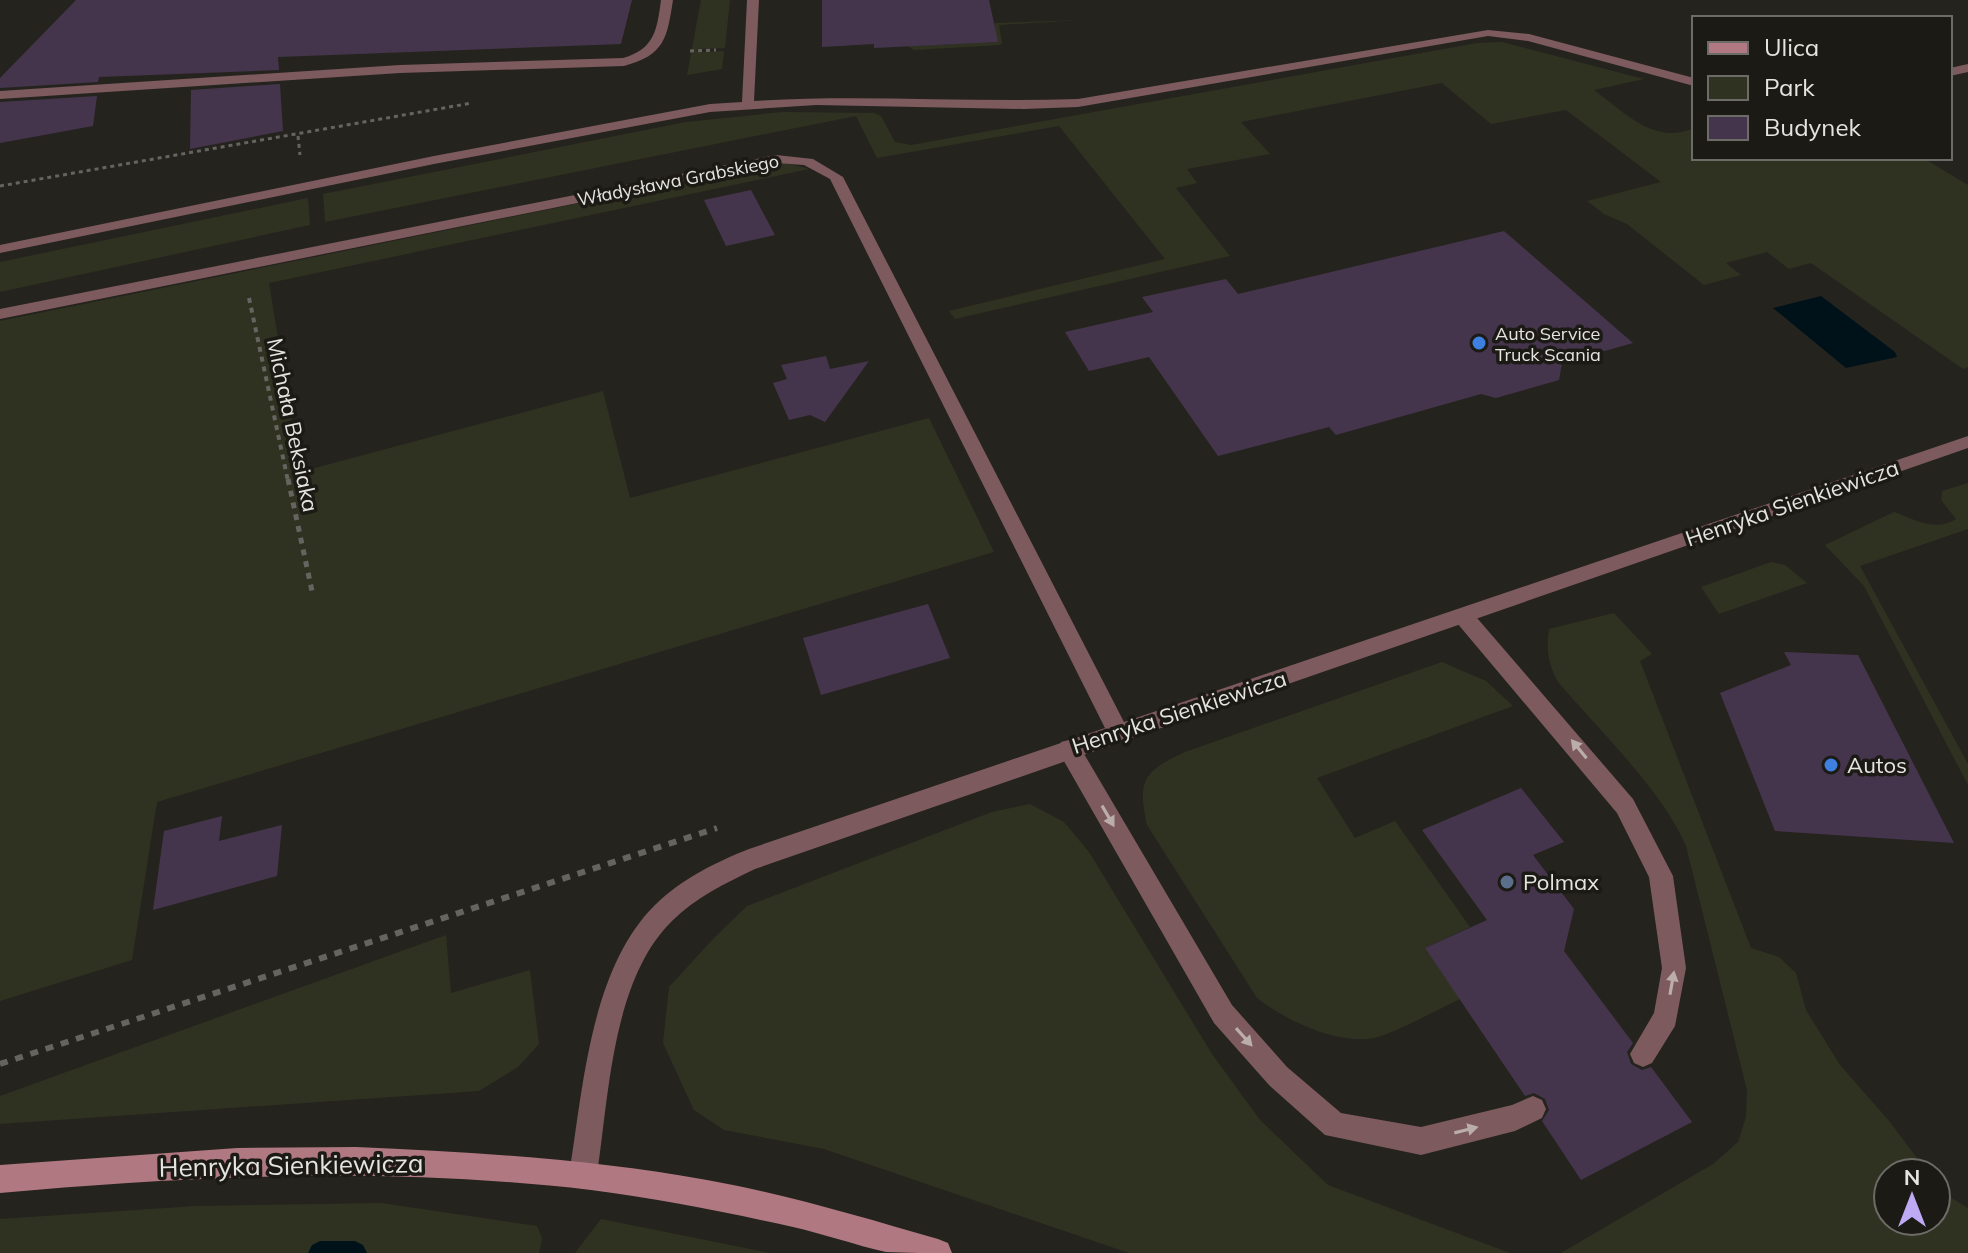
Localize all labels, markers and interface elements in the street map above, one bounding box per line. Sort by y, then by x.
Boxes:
legend [1692,16,1952,160]
text: Ulica [1764,32,1819,62]
text: Park [1764,72,1815,102]
text: Budynek [1764,112,1861,142]
street label: Władysława Grabskiego [575,149,781,211]
place label: Auto Service Truck Scania [1495,322,1601,366]
marker: Auto Service Truck Scania [1470,334,1488,352]
street label: Michała Beksiaka [261,335,325,515]
street label: Henryka Sienkiewicza [1681,453,1903,553]
street label: Henryka Sienkiewicza [1068,664,1290,760]
one-way arrow [1571,739,1587,759]
place label: Autos [1847,751,1907,779]
marker: Autos [1822,756,1840,774]
one-way arrow [1101,805,1115,827]
place label: Polmax [1523,868,1599,896]
marker: Polmax [1498,873,1516,891]
one-way arrow [1666,970,1678,995]
one-way arrow [1234,1028,1252,1047]
one-way arrow [1453,1123,1478,1136]
street label: Henryka Sienkiewicza [158,1146,424,1184]
north arrow [1872,1157,1952,1237]
text: N [1904,1163,1920,1191]

